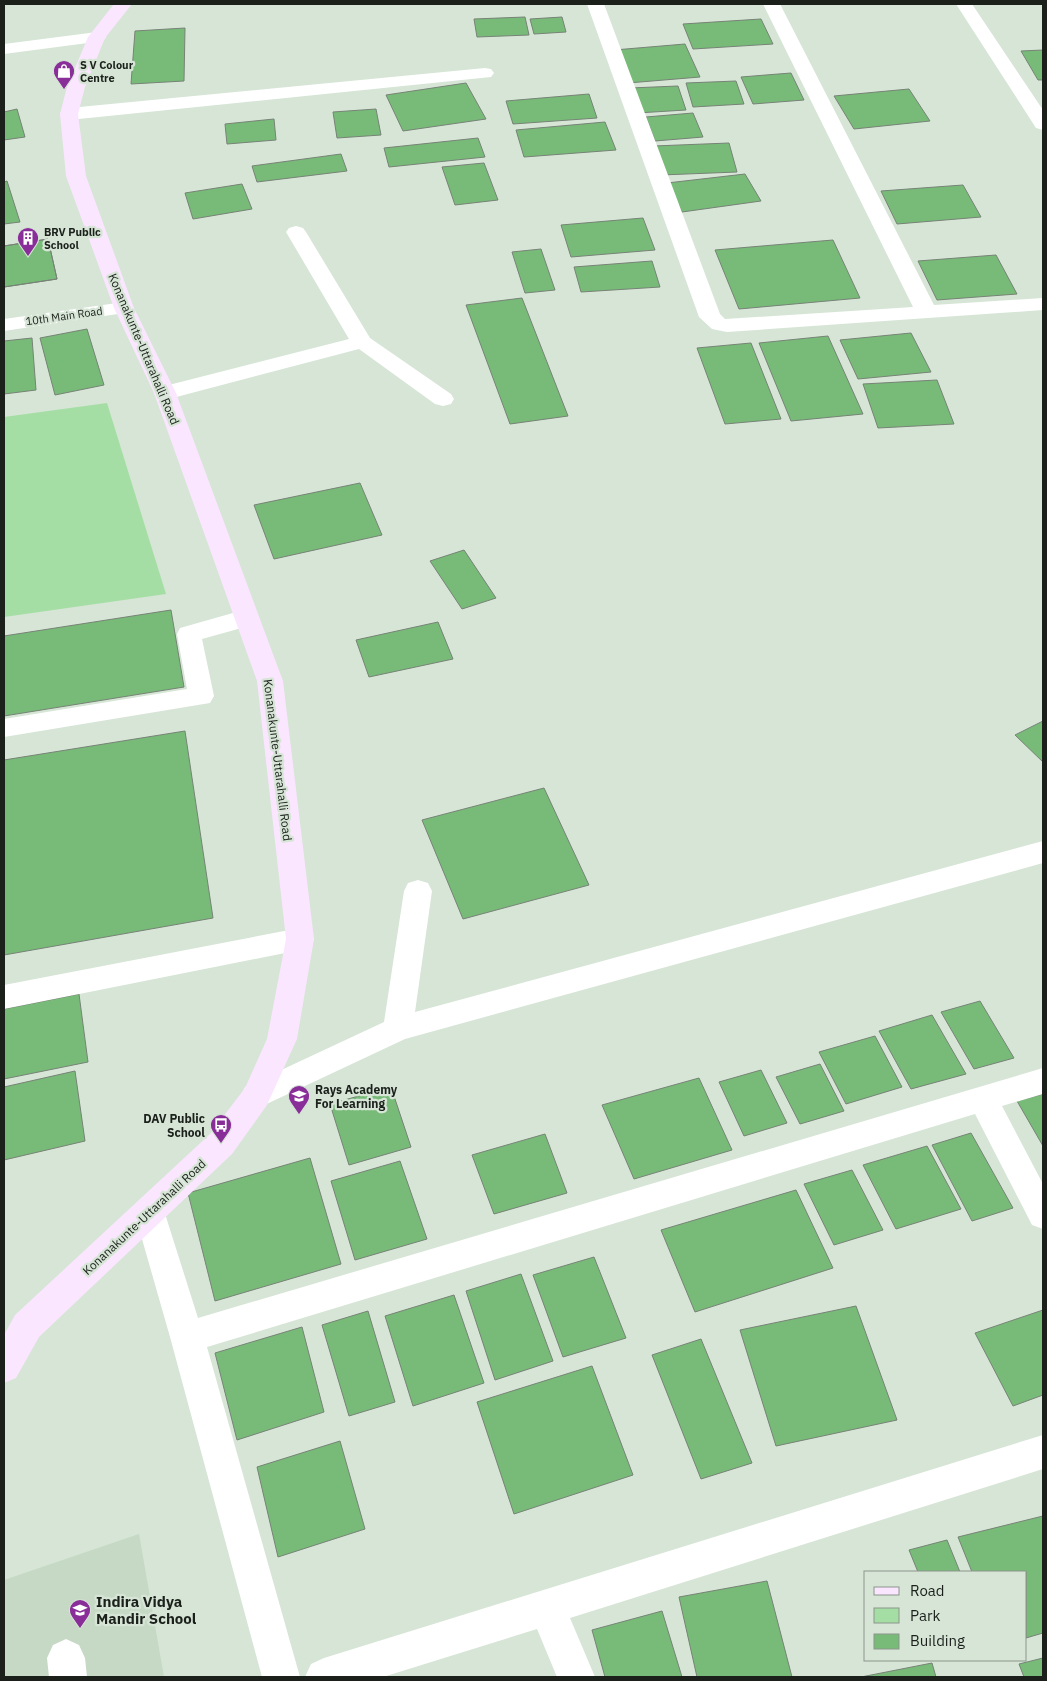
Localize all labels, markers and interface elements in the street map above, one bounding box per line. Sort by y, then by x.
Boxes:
place label: S V Colour Centre [80,58,134,85]
shop icon: S V Colour Centre [52,59,76,90]
place label: BRV Public School [44,225,101,252]
building icon: BRV Public School [16,226,40,257]
street label: Konanakunte-Uttarahalli Road [105,271,183,427]
street label: 10th Main Road [25,304,103,328]
street label: Konanakunte-Uttarahalli Road [261,678,295,842]
place label: Rays Academy For Learning [315,1082,398,1111]
school or university icon: Rays Academy For Learning [287,1084,311,1115]
place label: DAV Public School [143,1111,205,1140]
bus stop icon: DAV Public School [209,1113,233,1144]
street label: Konanakunte-Uttarahalli Road [79,1156,209,1278]
legend [864,1571,1027,1661]
text: Road [910,1581,945,1600]
place label: Indira Vidya Mandir School [96,1592,197,1628]
school or university icon: Indira Vidya Mandir School [68,1598,92,1629]
text: Park [910,1606,940,1625]
text: Building [910,1631,965,1650]

